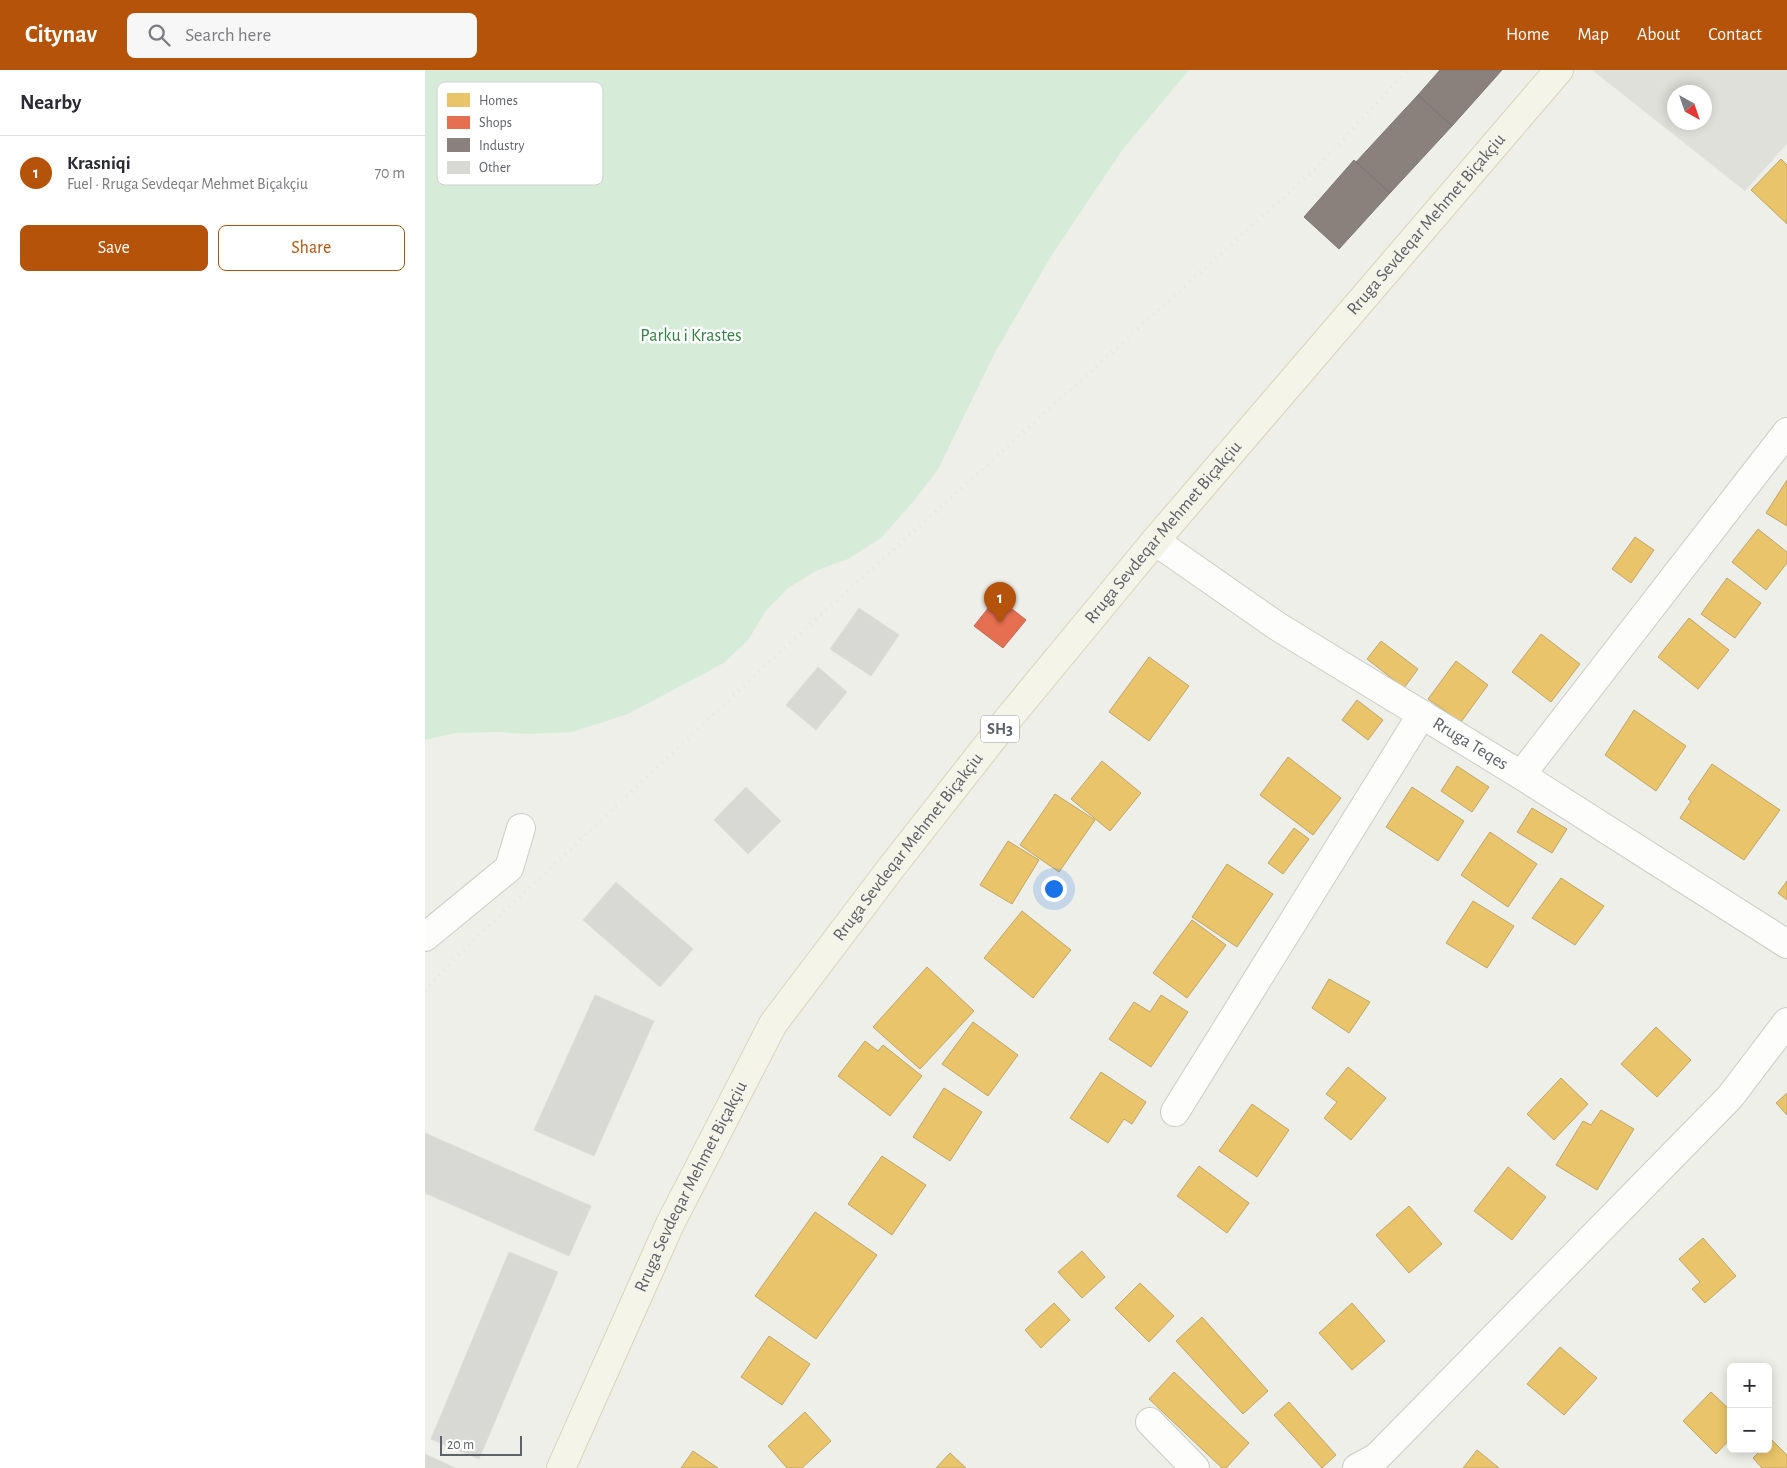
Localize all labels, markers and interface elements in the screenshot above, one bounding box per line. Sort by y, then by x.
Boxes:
search box [127,13,477,58]
icon: search [145,21,173,49]
text: Citynav [25,23,97,47]
text: Search here [185,26,271,45]
text: Home [1506,26,1549,44]
text: Map [1577,26,1609,44]
text: About [1637,26,1680,44]
text: Contact [1708,26,1762,44]
legend [437,82,603,185]
north arrow [1667,85,1712,130]
text: Nearby [20,92,81,113]
text: Homes [479,94,518,108]
text: Shops [479,116,512,130]
street label: Rruga Sevdeqar Mehmet Biçakçiu [1344,130,1509,319]
text: Industry [479,139,525,153]
text: Krasniqi [67,154,131,173]
text: Other [479,161,511,175]
text: 1 [33,165,39,181]
text: 70 m [374,165,405,181]
text: Fuel · Rruga Sevdeqar Mehmet Biçakçiu [67,176,308,192]
button: Save [20,225,208,271]
button: Share [218,225,405,271]
park label: Parku i Krastes [640,327,742,345]
street label: Rruga Sevdeqar Mehmet Biçakçiu [1082,438,1245,627]
pin: 1 [984,582,1016,623]
street label: Rruga Teqes [1429,714,1511,774]
road number: SH3 [981,716,1019,742]
street label: Rruga Sevdeqar Mehmet Biçakçiu [830,750,987,944]
your location [1041,876,1067,902]
street label: Rruga Sevdeqar Mehmet Biçakçiu [632,1079,751,1295]
map controls [1727,1363,1772,1453]
button: + [1727,1363,1772,1408]
button: − [1727,1408,1772,1453]
scale bar [440,1433,523,1456]
text: 20 m [447,1438,474,1452]

